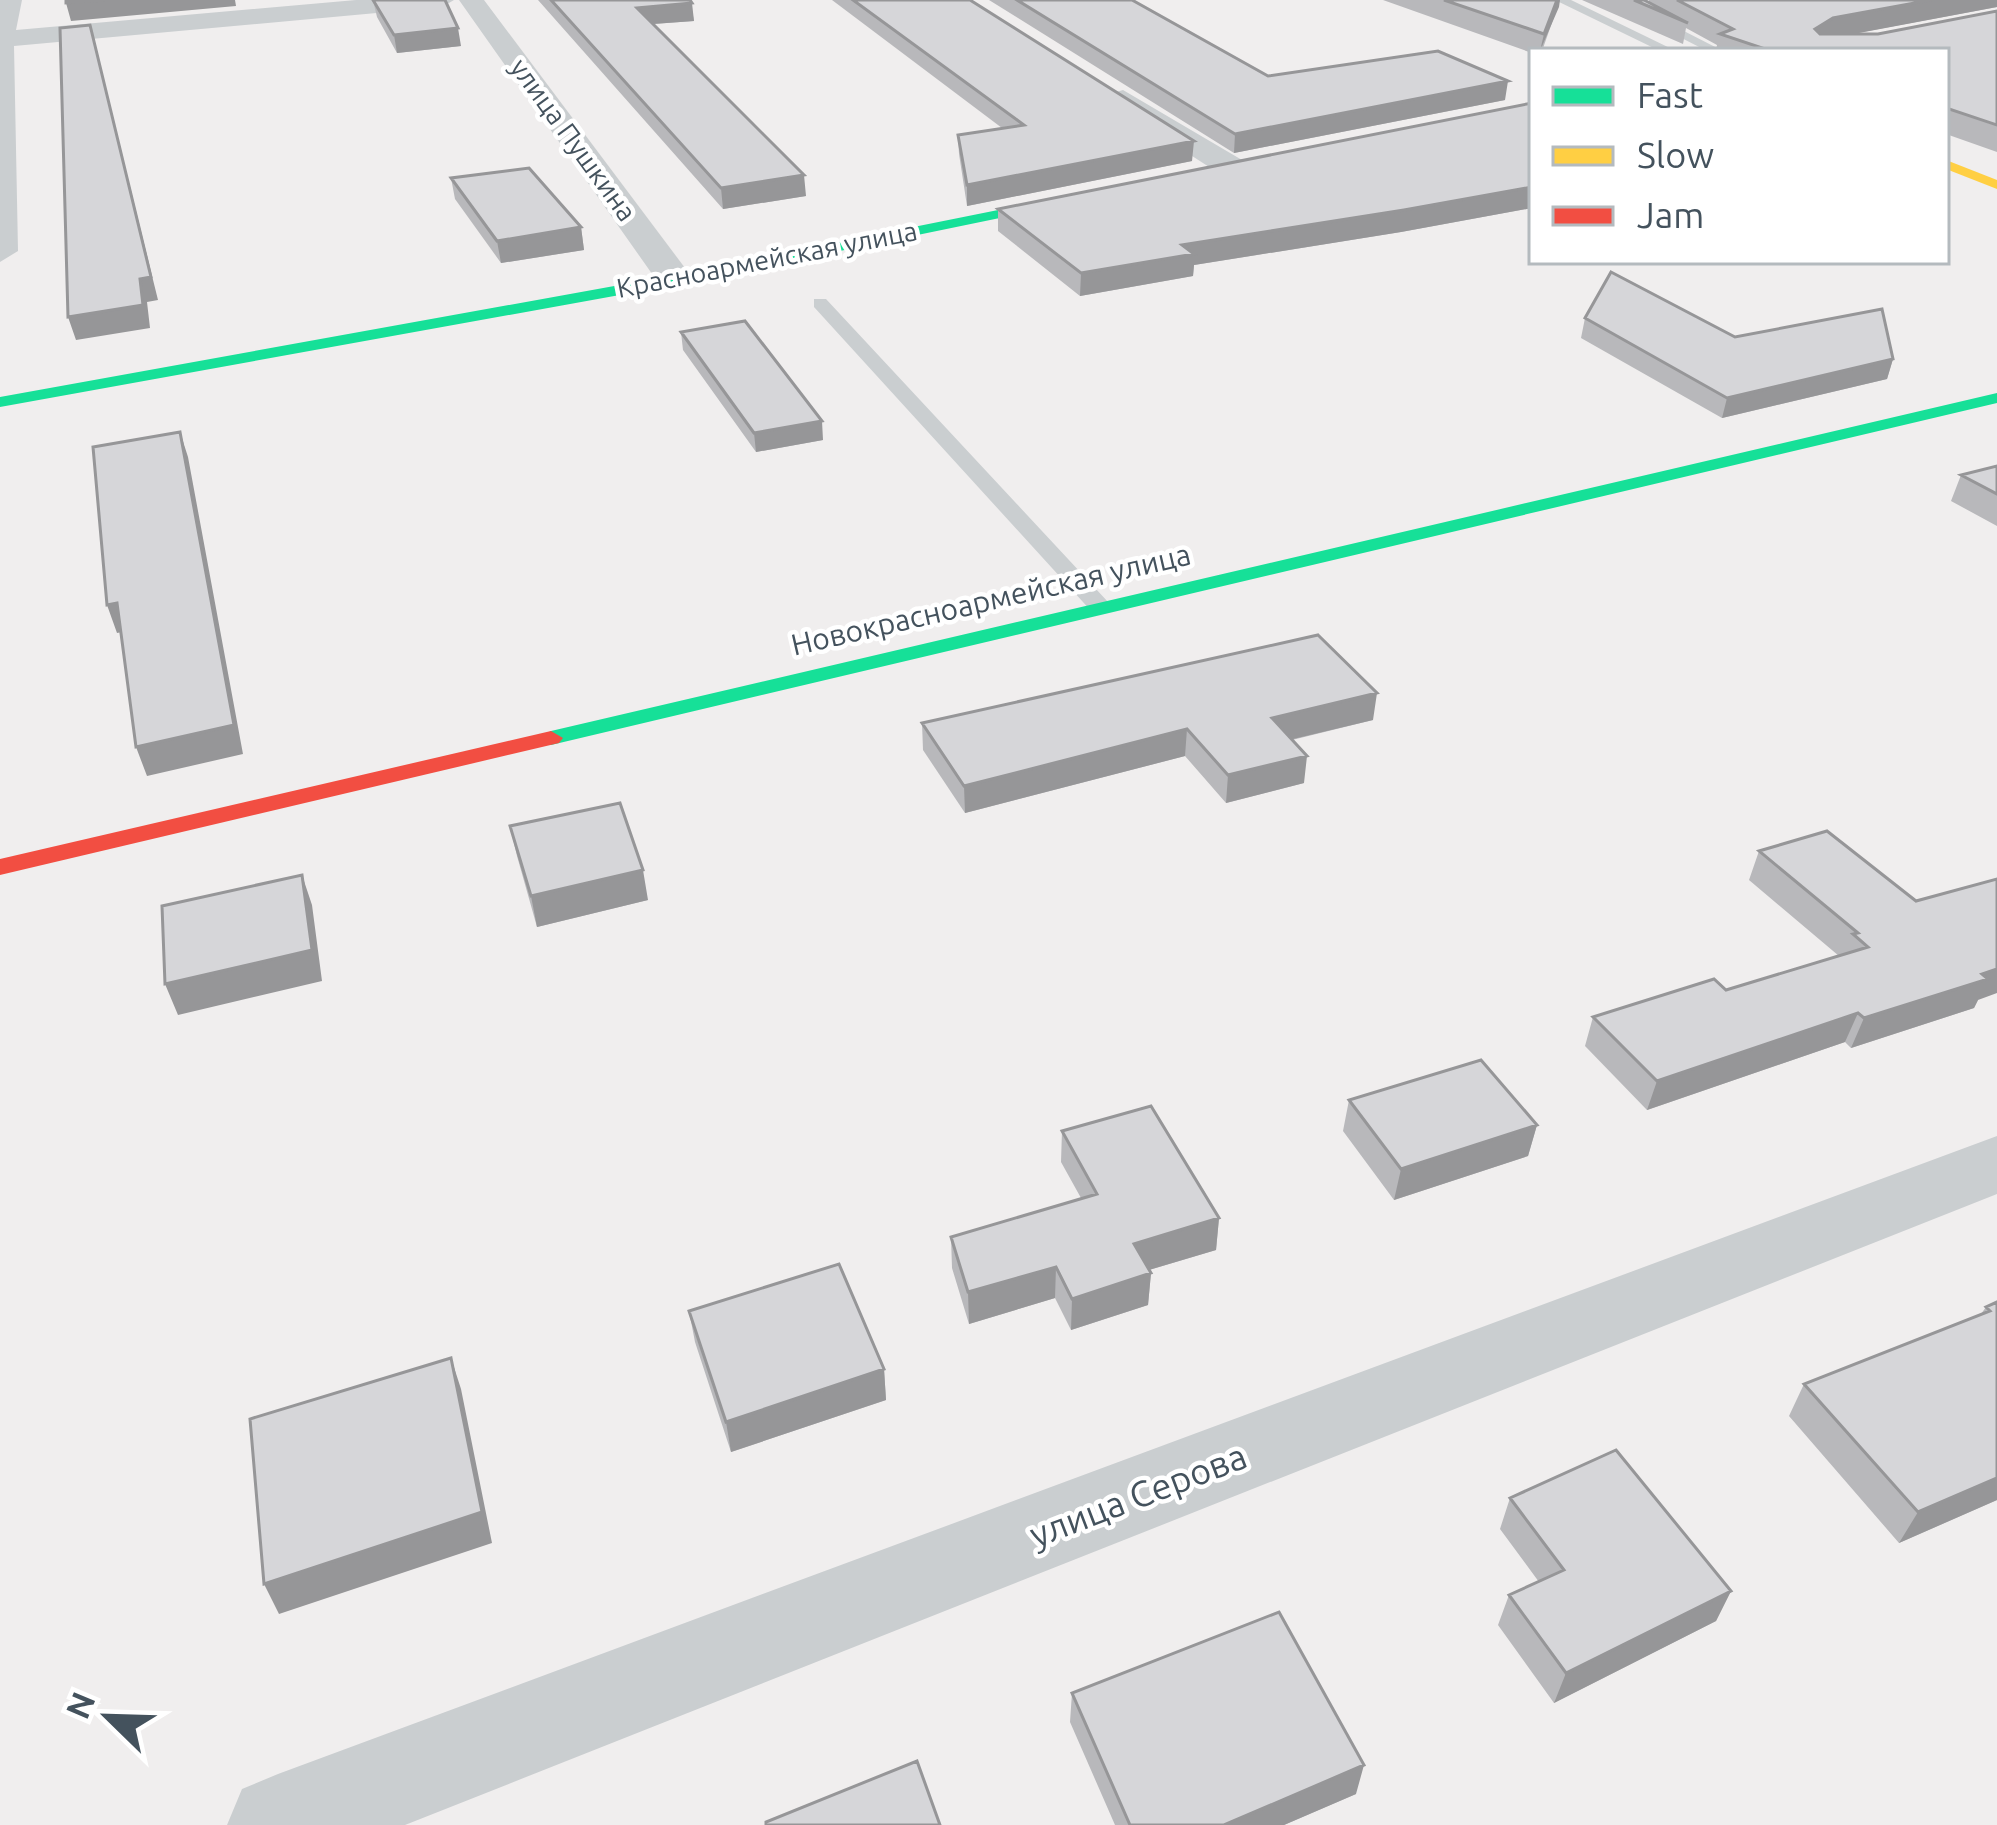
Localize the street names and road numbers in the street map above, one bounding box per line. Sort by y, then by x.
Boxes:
street label: улица Пушкина [505,52,643,226]
street label: Красноармейская улица [614,215,920,303]
street label: Новокрасноармейская улица [788,536,1194,662]
street label: улица Серова [1023,1434,1252,1555]

